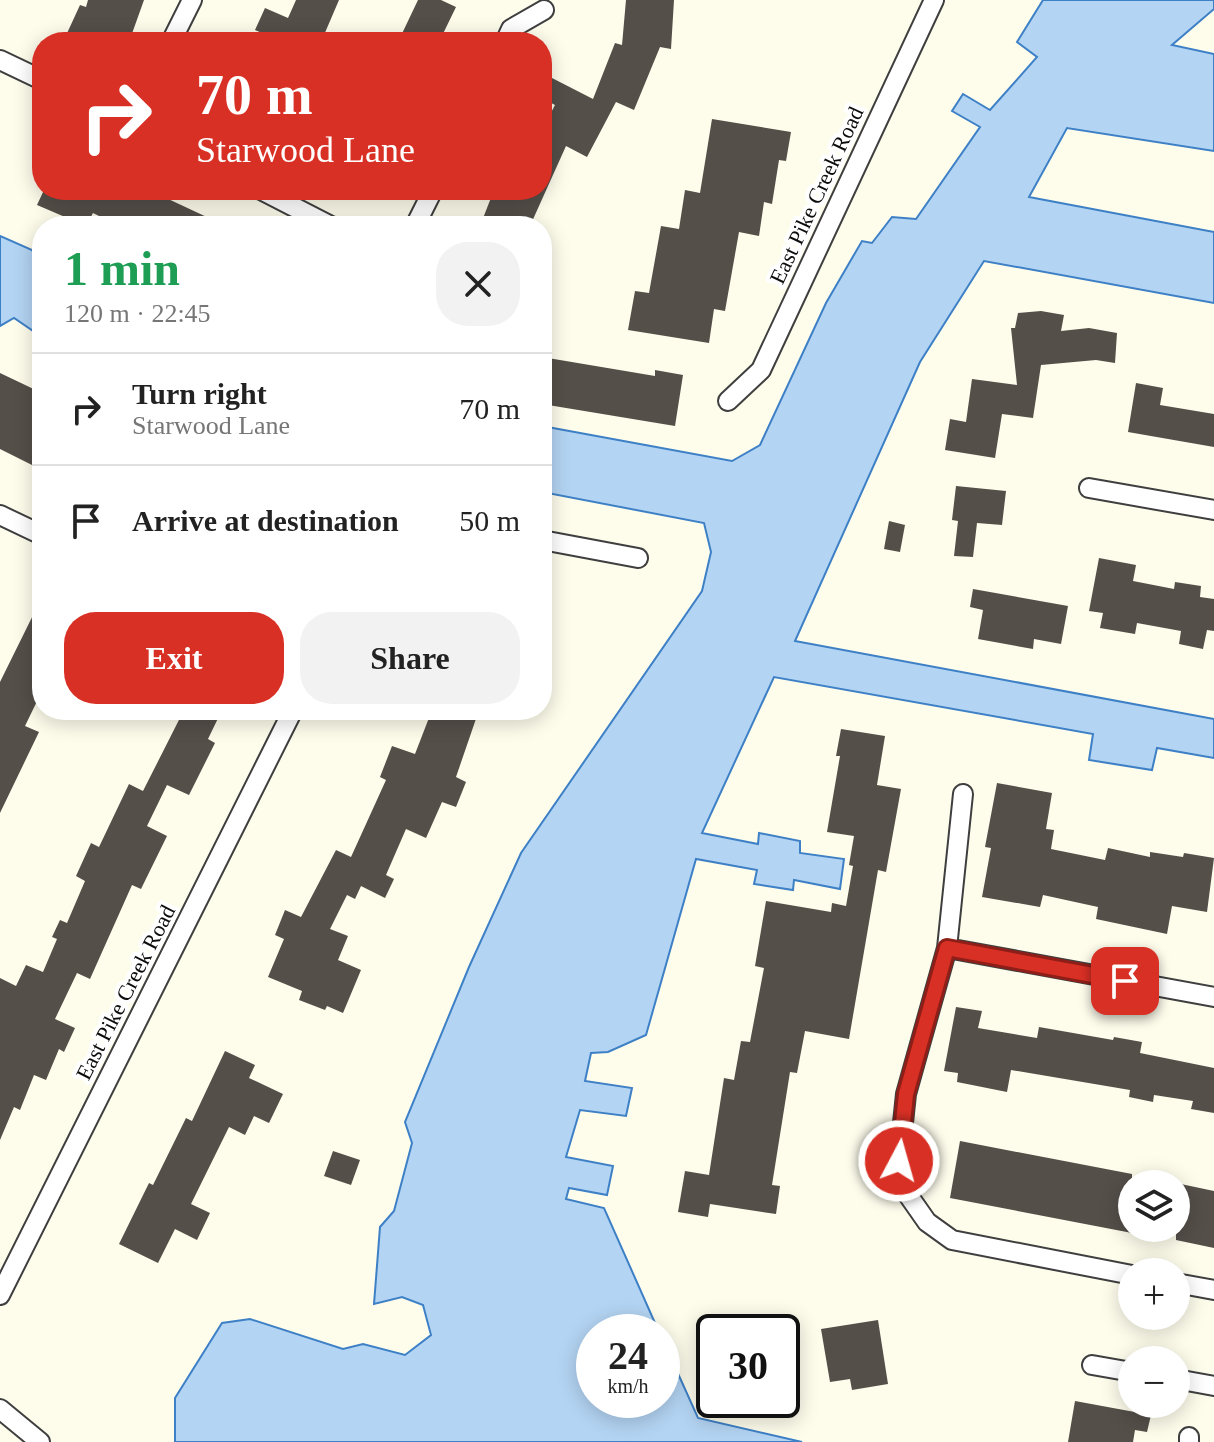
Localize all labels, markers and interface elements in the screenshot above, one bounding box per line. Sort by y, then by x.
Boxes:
icon: right [64,64,168,168]
text: 70 m [196,64,313,126]
street label: East Pike Creek Road [764,103,868,288]
text: Starwood Lane [196,130,415,170]
text: 1 min [64,242,180,295]
button: close [436,242,520,326]
text: 120 m · 22:45 [64,299,211,328]
text: Turn right [132,377,267,410]
icon: right [64,387,108,431]
text: 70 m [459,392,520,425]
text: Starwood Lane [132,411,290,440]
icon: arrive [64,499,108,543]
text: Arrive at destination [132,504,399,537]
text: 50 m [459,504,520,537]
button: Exit [64,612,284,704]
button: Share [300,612,520,704]
street label: East Pike Creek Road [71,901,180,1084]
pin [1091,947,1159,1015]
icon: arrive [1103,959,1147,1003]
position arrow [857,1119,941,1203]
map controls [1118,1170,1190,1418]
button: layers [1118,1170,1190,1242]
button: + [1118,1258,1190,1330]
speed limit sign: 30 [696,1314,800,1418]
text: 24 [608,1333,648,1378]
button: − [1118,1346,1190,1418]
text: km/h [607,1375,649,1397]

